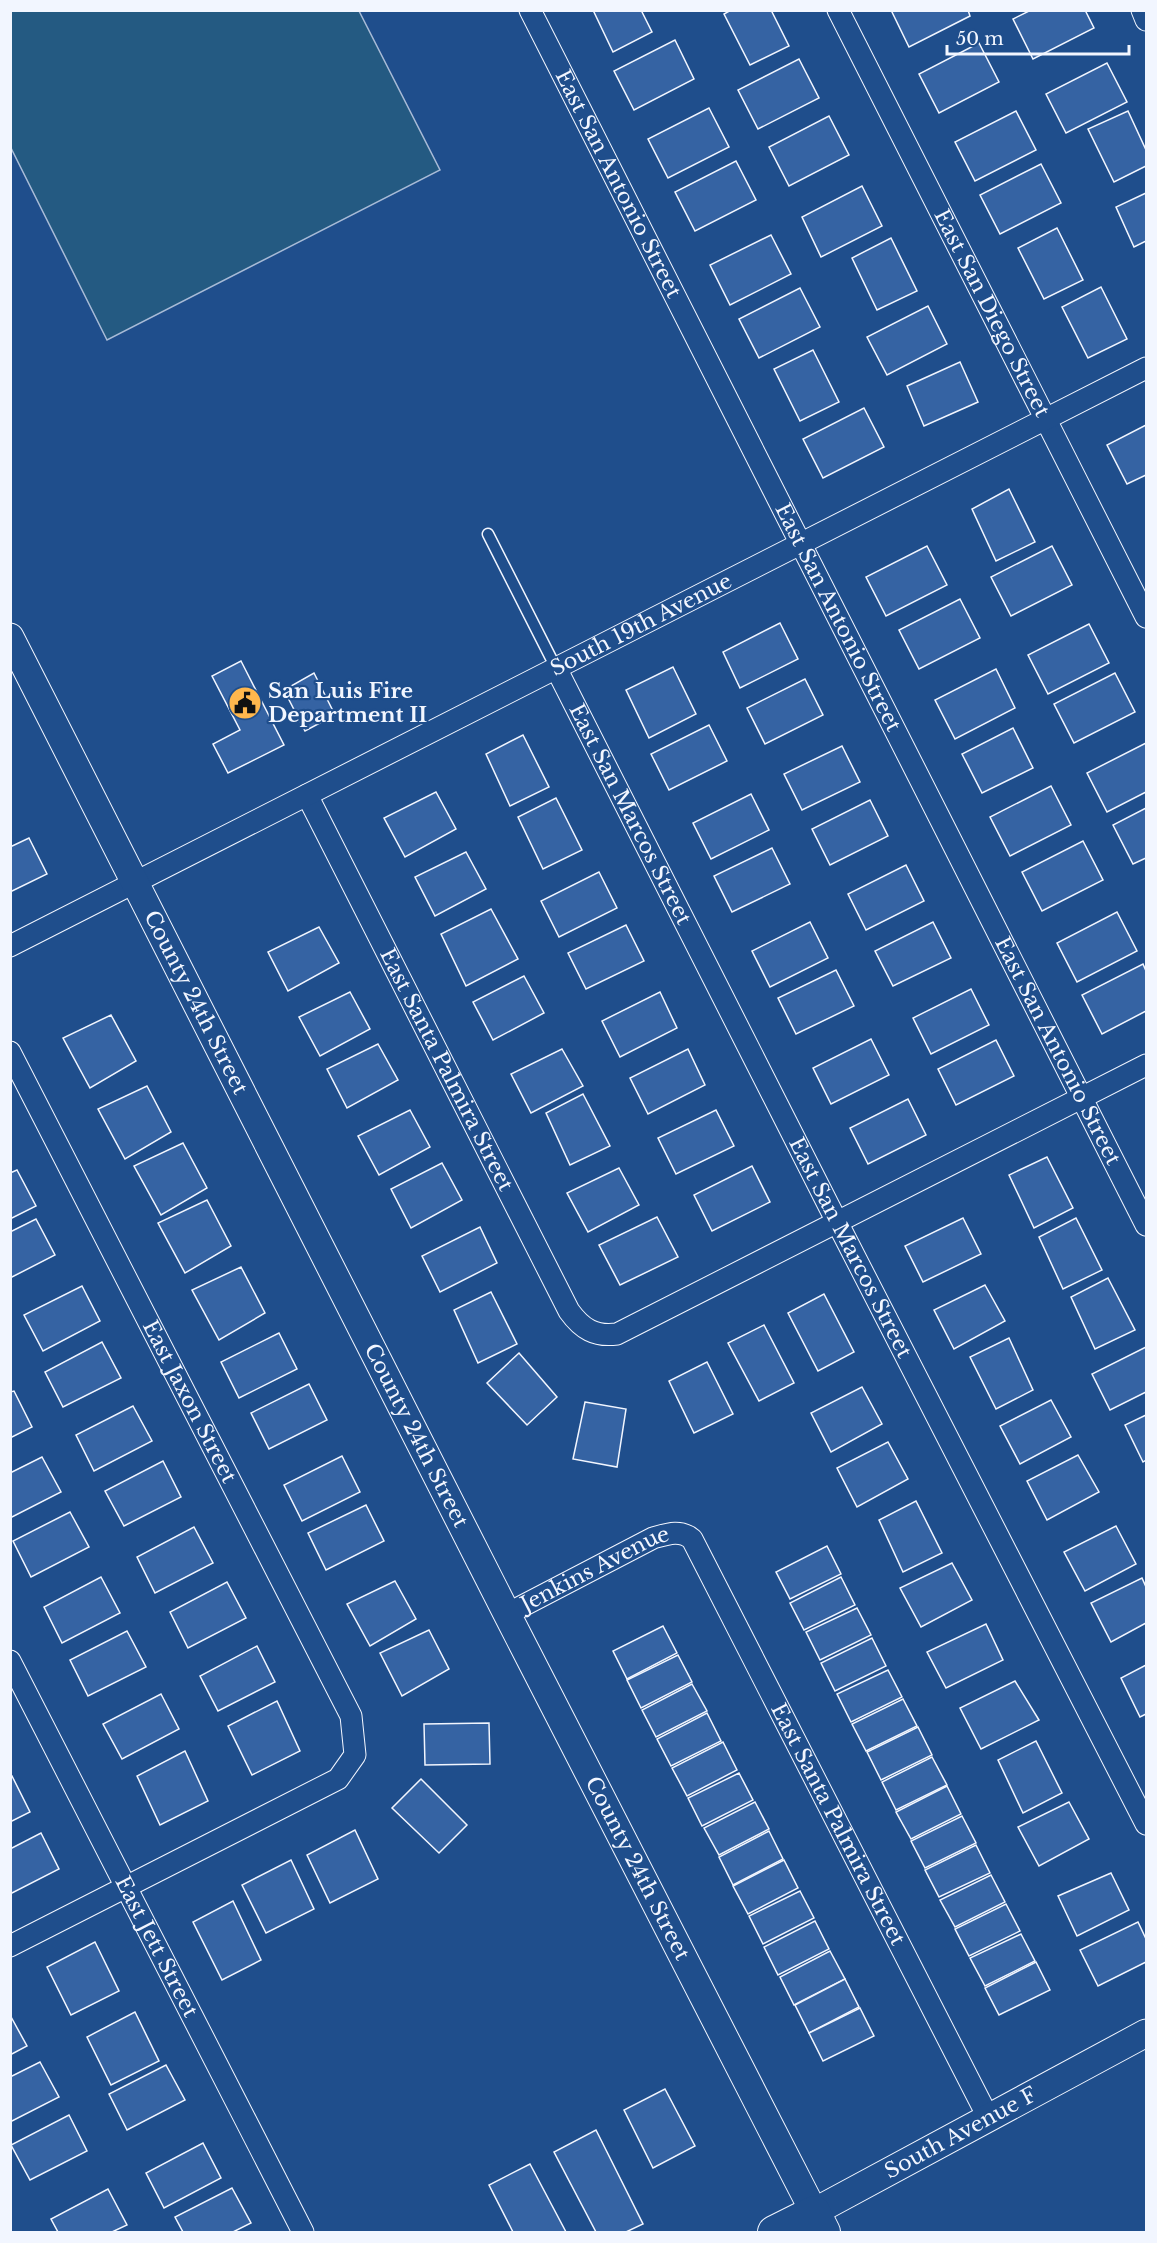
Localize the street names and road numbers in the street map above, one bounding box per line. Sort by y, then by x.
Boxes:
street label: East San Antonio Street [550,66,687,302]
street label: East San Diego Street [928,205,1055,421]
street label: East San Antonio Street [769,499,907,736]
street label: South 19th Avenue [546,568,736,682]
street label: East San Marcos Street [563,699,697,929]
street label: County 24th Street [138,906,253,1099]
street label: East San Antonio Street [989,932,1126,1169]
street label: East Santa Palmira Street [374,944,519,1195]
street label: East San Marcos Street [783,1133,918,1362]
street label: East Jaxon Street [137,1316,242,1487]
street label: County 24th Street [359,1339,474,1532]
street label: Jenkins Avenue [514,1521,672,1619]
street label: East Santa Palmira Street [765,1699,911,1950]
street label: County 24th Street [580,1772,695,1965]
street label: East Jett Street [110,1872,204,2022]
street label: South Avenue F [880,2081,1041,2184]

